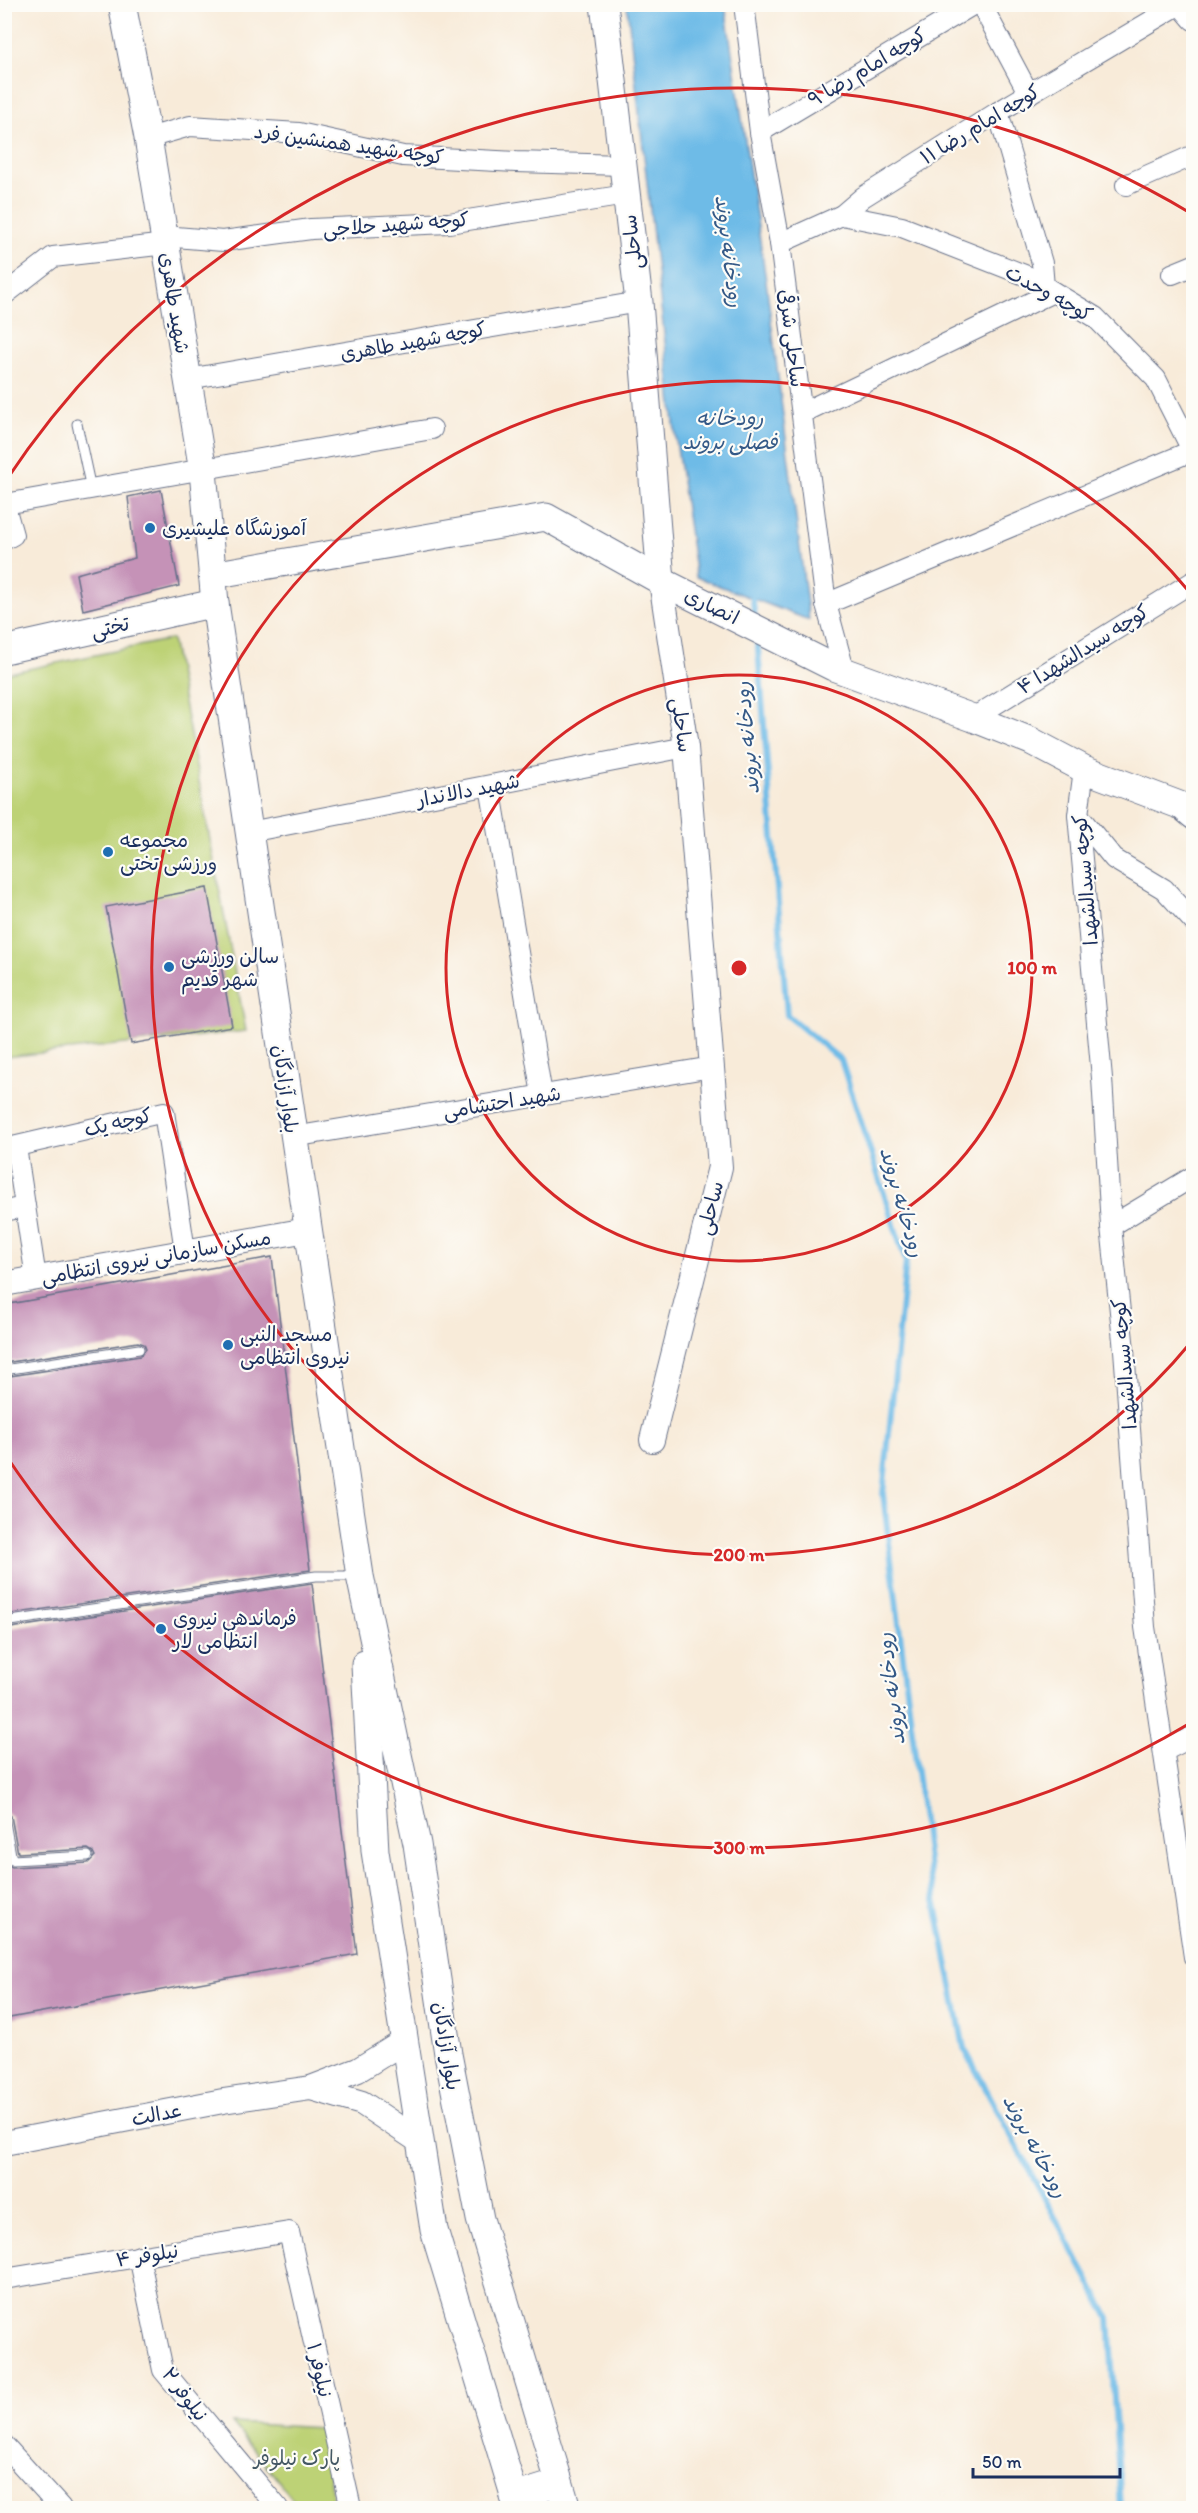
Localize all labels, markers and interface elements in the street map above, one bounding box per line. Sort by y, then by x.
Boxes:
street label: کوچه امام رضا ۹ [804,22,932,114]
street label: کوچه امام رضا ۱۱ [916,79,1046,172]
street label: کوچه شهید همنشین فرد [252,119,445,170]
water label: رودخانه بروند [709,193,749,309]
street label: کوچه شهید حلاجی [322,207,470,242]
street label: ساحلی [617,213,648,271]
street label: شهید طاهری [155,251,195,355]
street label: کوچه وحدت [1001,259,1097,328]
street label: ساحلی شرقی [773,287,811,389]
street label: کوچه شهید طاهری [338,316,488,367]
water label: رودخانه فصلی بروند [683,405,779,456]
place label: آموزشگاه علیشیری [162,516,307,540]
marker: آموزشگاه علیشیری [143,521,157,535]
street label: انصاری [681,583,743,629]
street label: کوچه سیدالشهدا ۴ [1013,599,1154,700]
street label: تختی [88,611,132,644]
water label: رودخانه بروند [729,680,765,796]
street label: ساحلی [665,696,698,754]
street label: شهید دالاندار [412,768,522,812]
street label: کوچه سیدالشهدا [1067,813,1104,946]
place label: مجموعه ورزشی تختی [120,828,217,876]
marker: مجموعه ورزشی تختی [101,845,115,859]
place label: سالن ورزشی شهر قدیم [181,944,279,995]
text: 100 m [1007,957,1058,979]
centre of rings [729,958,749,978]
marker: سالن ورزشی شهر قدیم [162,960,176,974]
street label: بلوار آزادگان [268,1043,304,1135]
street label: شهید احتشامی [441,1081,563,1124]
street label: کوچه یک [82,1103,154,1142]
water label: رودخانه بروند [874,1144,930,1260]
street label: ساحلی [692,1178,729,1238]
street label: مسکن سازمانی نیروی انتظامی [39,1225,273,1290]
street label: کوچه سیدالشهدا [1106,1297,1143,1430]
place label: مسجد النبی نیروی انتظامی [240,1322,350,1370]
marker: مسجد النبی نیروی انتظامی [221,1338,235,1352]
text: 200 m [714,1544,765,1566]
place label: فرماندهی نیروی انتظامی لار [171,1606,297,1654]
marker: فرماندهی نیروی انتظامی لار [154,1622,168,1636]
water label: رودخانه بروند [871,1631,911,1747]
text: 300 m [713,1837,765,1859]
street label: بلوار آزادگان [428,2000,466,2092]
water label: رودخانه بروند [997,2090,1073,2202]
street label: عدالت [129,2097,185,2131]
street label: نیلوفر ۴ [114,2238,180,2274]
street label: نیلوفر ۱ [300,2340,338,2400]
street label: نیلوفر ۲ [155,2362,213,2427]
scale bar [973,2441,1120,2479]
park label: پارک نیلوفر [252,2446,340,2472]
text: 50 m [982,2451,1022,2473]

